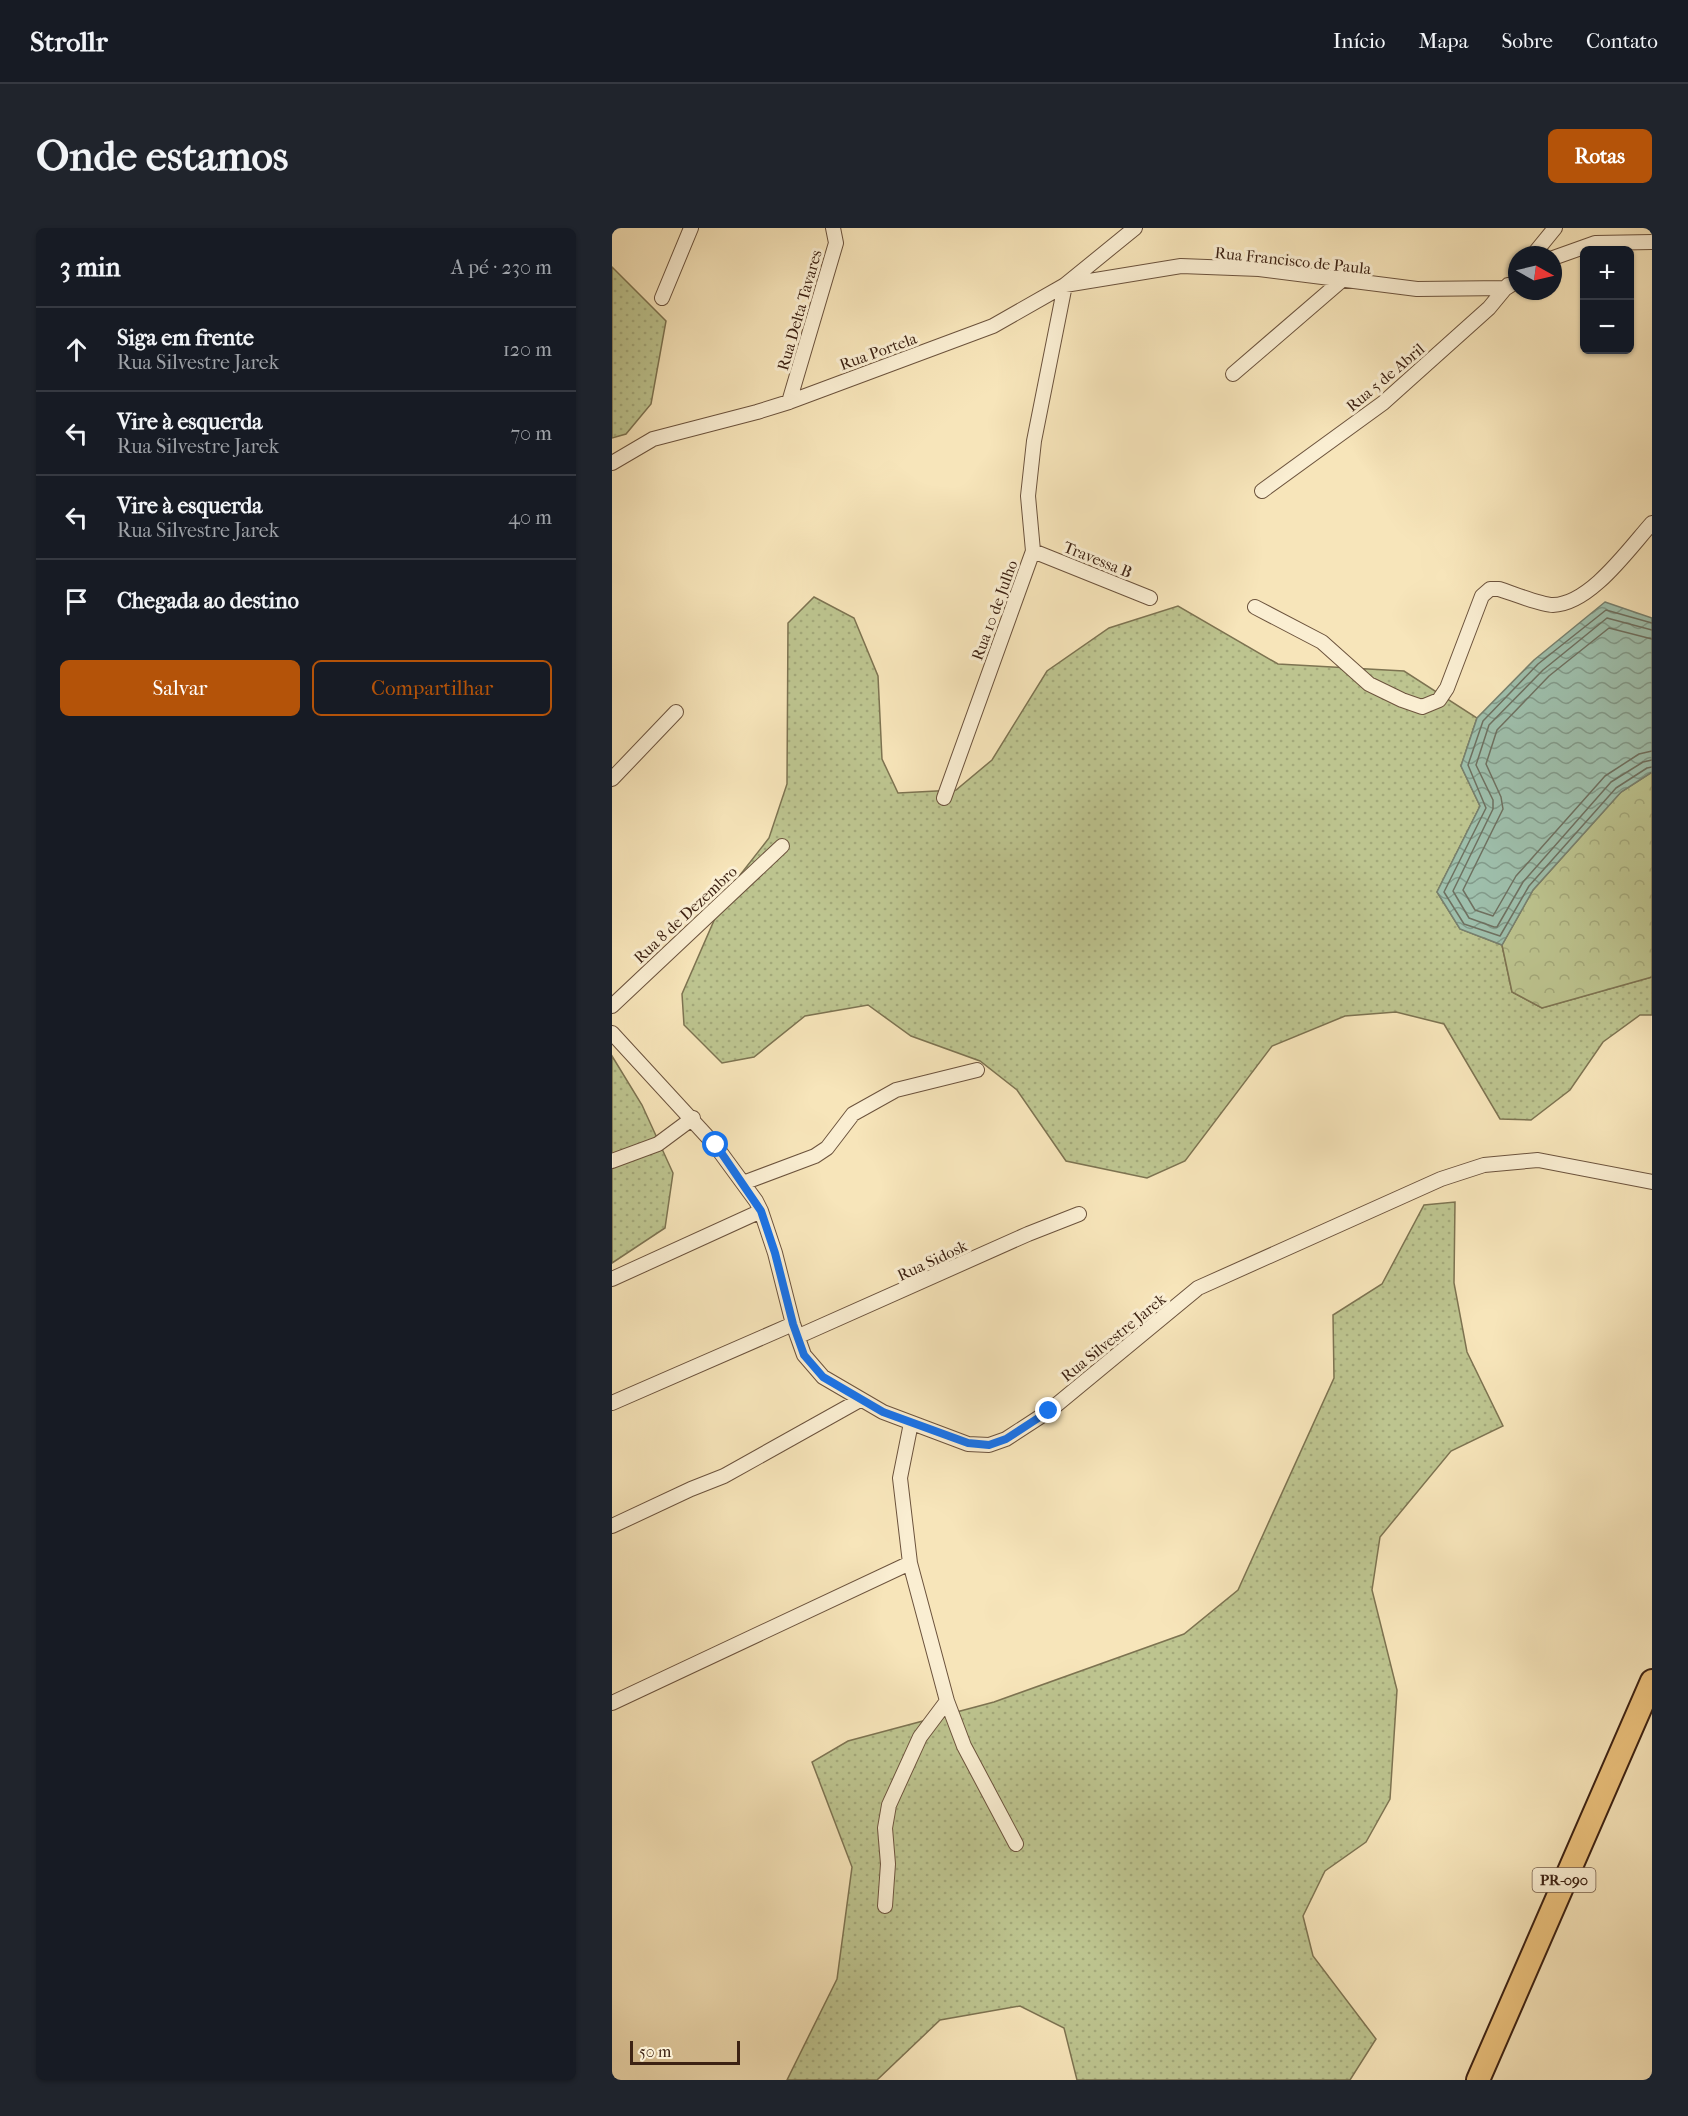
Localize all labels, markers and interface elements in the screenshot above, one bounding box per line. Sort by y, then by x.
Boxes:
text: Strollr [30,25,108,58]
text: Início [1333,29,1385,53]
text: Mapa [1418,29,1468,53]
text: Sobre [1501,29,1553,53]
text: Contato [1586,29,1658,53]
button: Rotas [1548,129,1652,183]
text: Onde estamos [36,132,288,181]
street label: Rua Francisco de Paula [1214,243,1373,278]
north arrow [1508,246,1562,300]
map controls [1580,246,1634,354]
button: + [1580,246,1634,300]
street label: Rua Delta Tavares [773,248,826,373]
text: 3 min [60,252,121,283]
text: A pé · 230 m [451,256,552,279]
button: − [1580,300,1634,354]
text: Siga em frente [117,325,254,351]
street label: Rua Portela [837,329,920,374]
icon: ahead [60,333,93,366]
text: 120 m [503,338,552,361]
street label: Rua 5 de Abril [1342,339,1429,416]
text: Rua Silvestre Jarek [117,351,279,374]
text: Vire à esquerda [117,409,262,435]
icon: left [60,417,93,450]
text: 70 m [510,422,552,445]
text: Rua Silvestre Jarek [117,435,279,458]
text: Vire à esquerda [117,493,262,519]
icon: left [60,501,93,534]
text: 40 m [508,506,552,529]
text: Rua Silvestre Jarek [117,519,279,542]
street label: Travessa B [1061,537,1135,582]
street label: Rua 10 de Julho [968,557,1021,663]
icon: arrive [60,585,93,618]
text: Chegada ao destino [117,588,299,614]
button: Salvar [60,660,300,716]
button: Compartilhar [312,660,552,716]
street label: Rua 8 de Dezembro [630,862,741,967]
route start [702,1131,728,1157]
street label: Rua Sidosk [894,1236,971,1285]
street label: Rua Silvestre Jarek [1057,1289,1170,1386]
route end [1035,1397,1061,1423]
road number: PR-090 [1532,1868,1596,1892]
scale bar [630,2038,740,2066]
text: 50 m [639,2042,671,2061]

